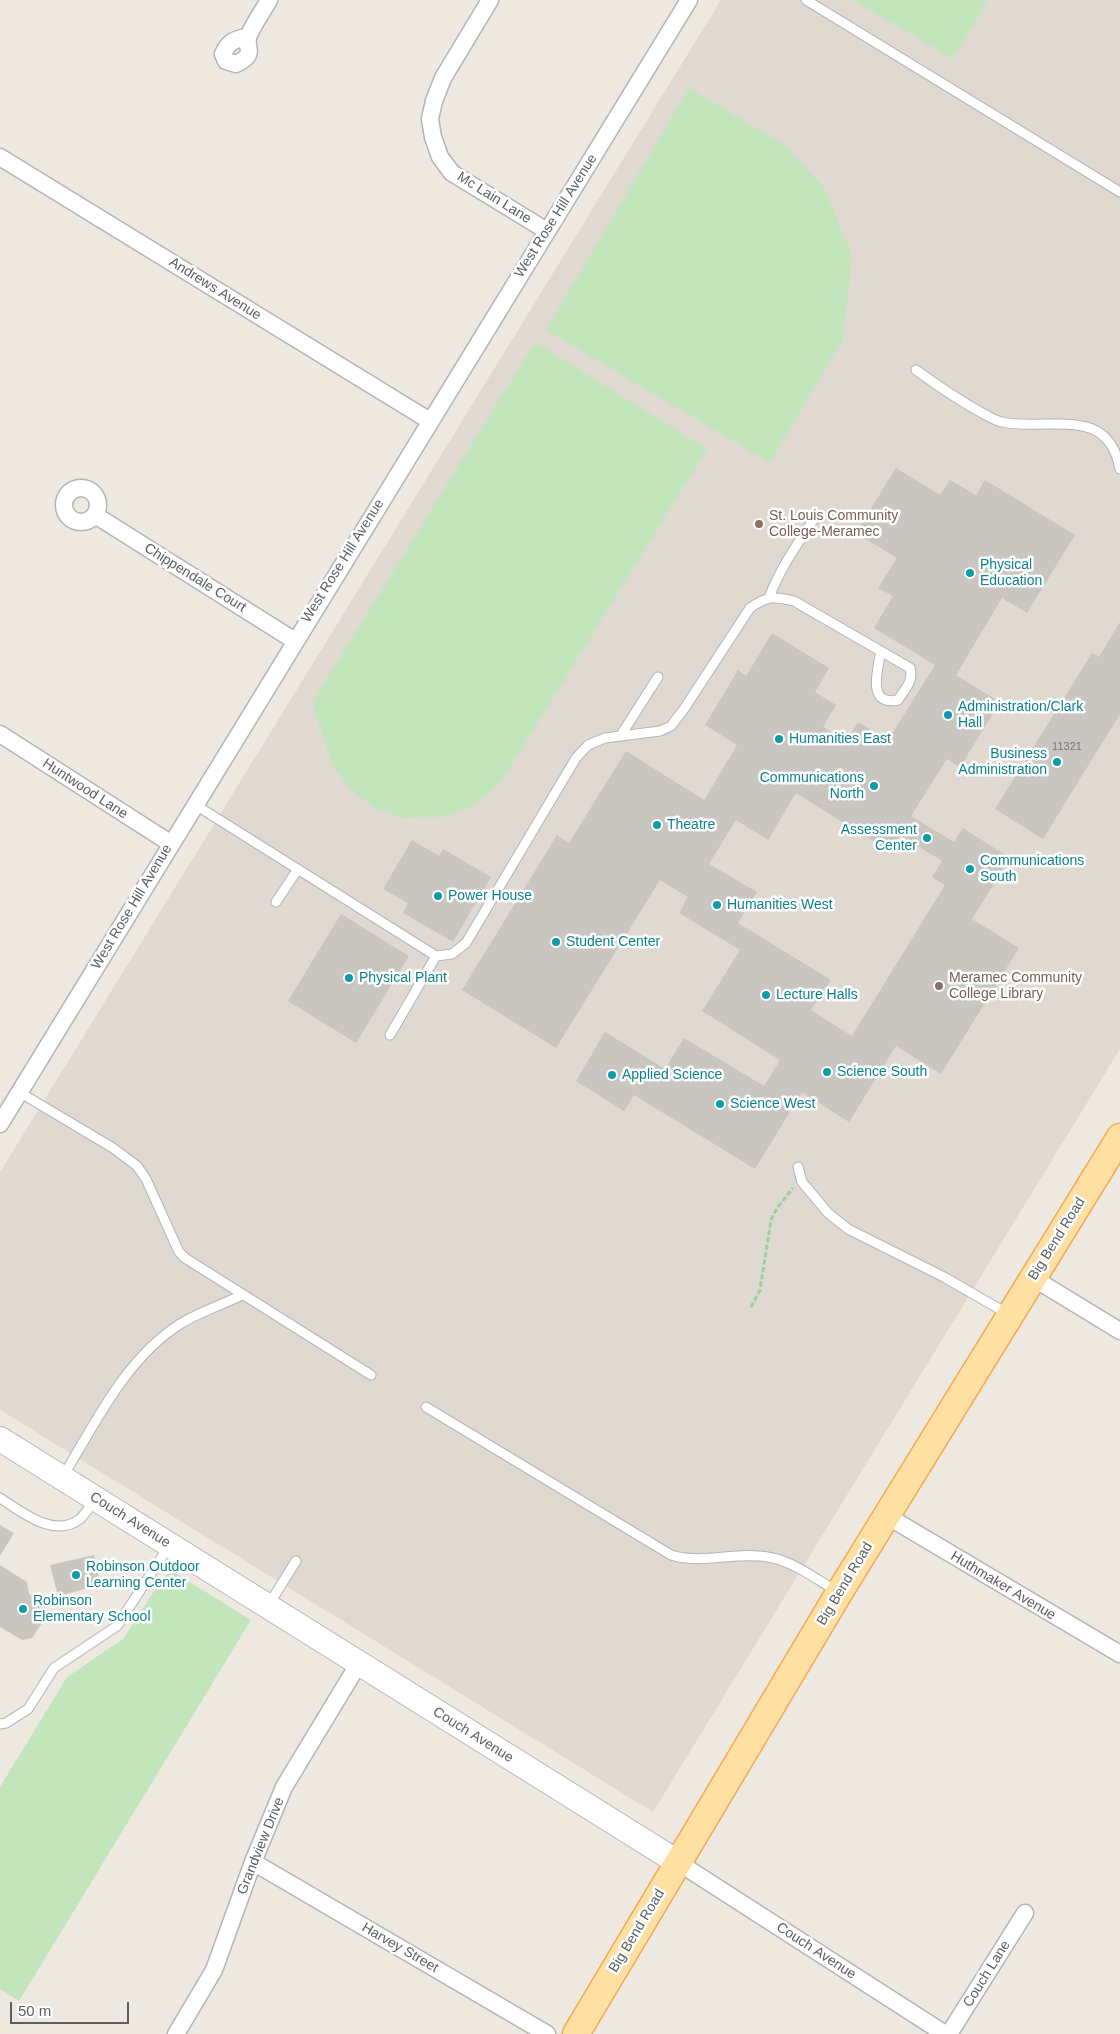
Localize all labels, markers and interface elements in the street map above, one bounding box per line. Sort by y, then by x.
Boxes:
street label: West Rose Hill Avenue [511,151,601,281]
street label: Mc Lain Lane [454,169,534,227]
street label: Andrews Avenue [166,254,264,324]
street label: West Rose Hill Avenue [298,496,388,626]
place label: St. Louis Community College-Meramec [769,508,898,540]
marker: St. Louis Community College-Meramec [753,518,765,530]
street label: Chippendale Court [141,540,249,616]
place label: Physical Education [980,557,1042,590]
marker: Physical Education [964,567,976,579]
place label: Administration/Clark Hall [958,699,1083,732]
marker: Administration/Clark Hall [942,709,954,721]
place label: Humanities East [789,731,891,747]
marker: Humanities East [773,733,785,745]
house number: 11321 [1052,740,1082,754]
place label: Business Administration [958,746,1047,779]
street label: Huntwood Lane [39,755,131,823]
marker: Business Administration [1051,756,1063,768]
place label: Communications North [760,770,864,802]
marker: Communications North [868,780,880,792]
place label: Theatre [667,817,715,833]
marker: Theatre [651,819,663,831]
place label: Assessment Center [841,822,917,854]
marker: Assessment Center [921,832,933,844]
street label: West Rose Hill Avenue [88,842,176,972]
place label: Communications South [980,853,1084,886]
marker: Communications South [964,863,976,875]
place label: Power House [448,888,532,904]
marker: Power House [432,890,444,902]
place label: Humanities West [727,897,833,913]
marker: Humanities West [711,899,723,911]
place label: Student Center [566,934,660,950]
marker: Student Center [550,936,562,948]
place label: Physical Plant [359,970,447,986]
place label: Meramec Community College Library [949,970,1082,1002]
marker: Physical Plant [343,972,355,984]
marker: Meramec Community College Library [933,980,945,992]
place label: Lecture Halls [776,987,858,1003]
marker: Lecture Halls [760,989,772,1001]
place label: Science South [837,1064,927,1080]
marker: Science South [821,1066,833,1078]
place label: Applied Science [622,1067,722,1083]
marker: Applied Science [606,1069,618,1081]
place label: Science West [730,1096,815,1112]
marker: Science West [714,1098,726,1110]
street label: Big Bend Road [1025,1195,1089,1283]
street label: Couch Avenue [87,1489,173,1551]
street label: Big Bend Road [814,1539,876,1629]
street label: Huthmaker Avenue [947,1548,1059,1624]
place label: Robinson Outdoor Learning Center [86,1559,200,1591]
marker: Robinson Outdoor Learning Center [70,1569,82,1581]
place label: Robinson Elementary School [33,1593,151,1625]
marker: Robinson Elementary School [17,1603,29,1615]
street label: Couch Avenue [430,1704,516,1766]
street label: Grandview Drive [234,1795,288,1897]
street label: Big Bend Road [606,1886,668,1976]
street label: Harvey Street [359,1919,441,1977]
street label: Couch Avenue [773,1919,859,1983]
street label: Couch Lane [960,1938,1014,2010]
scale bar [12,1992,131,2024]
text: 50 m [18,2002,51,2019]

